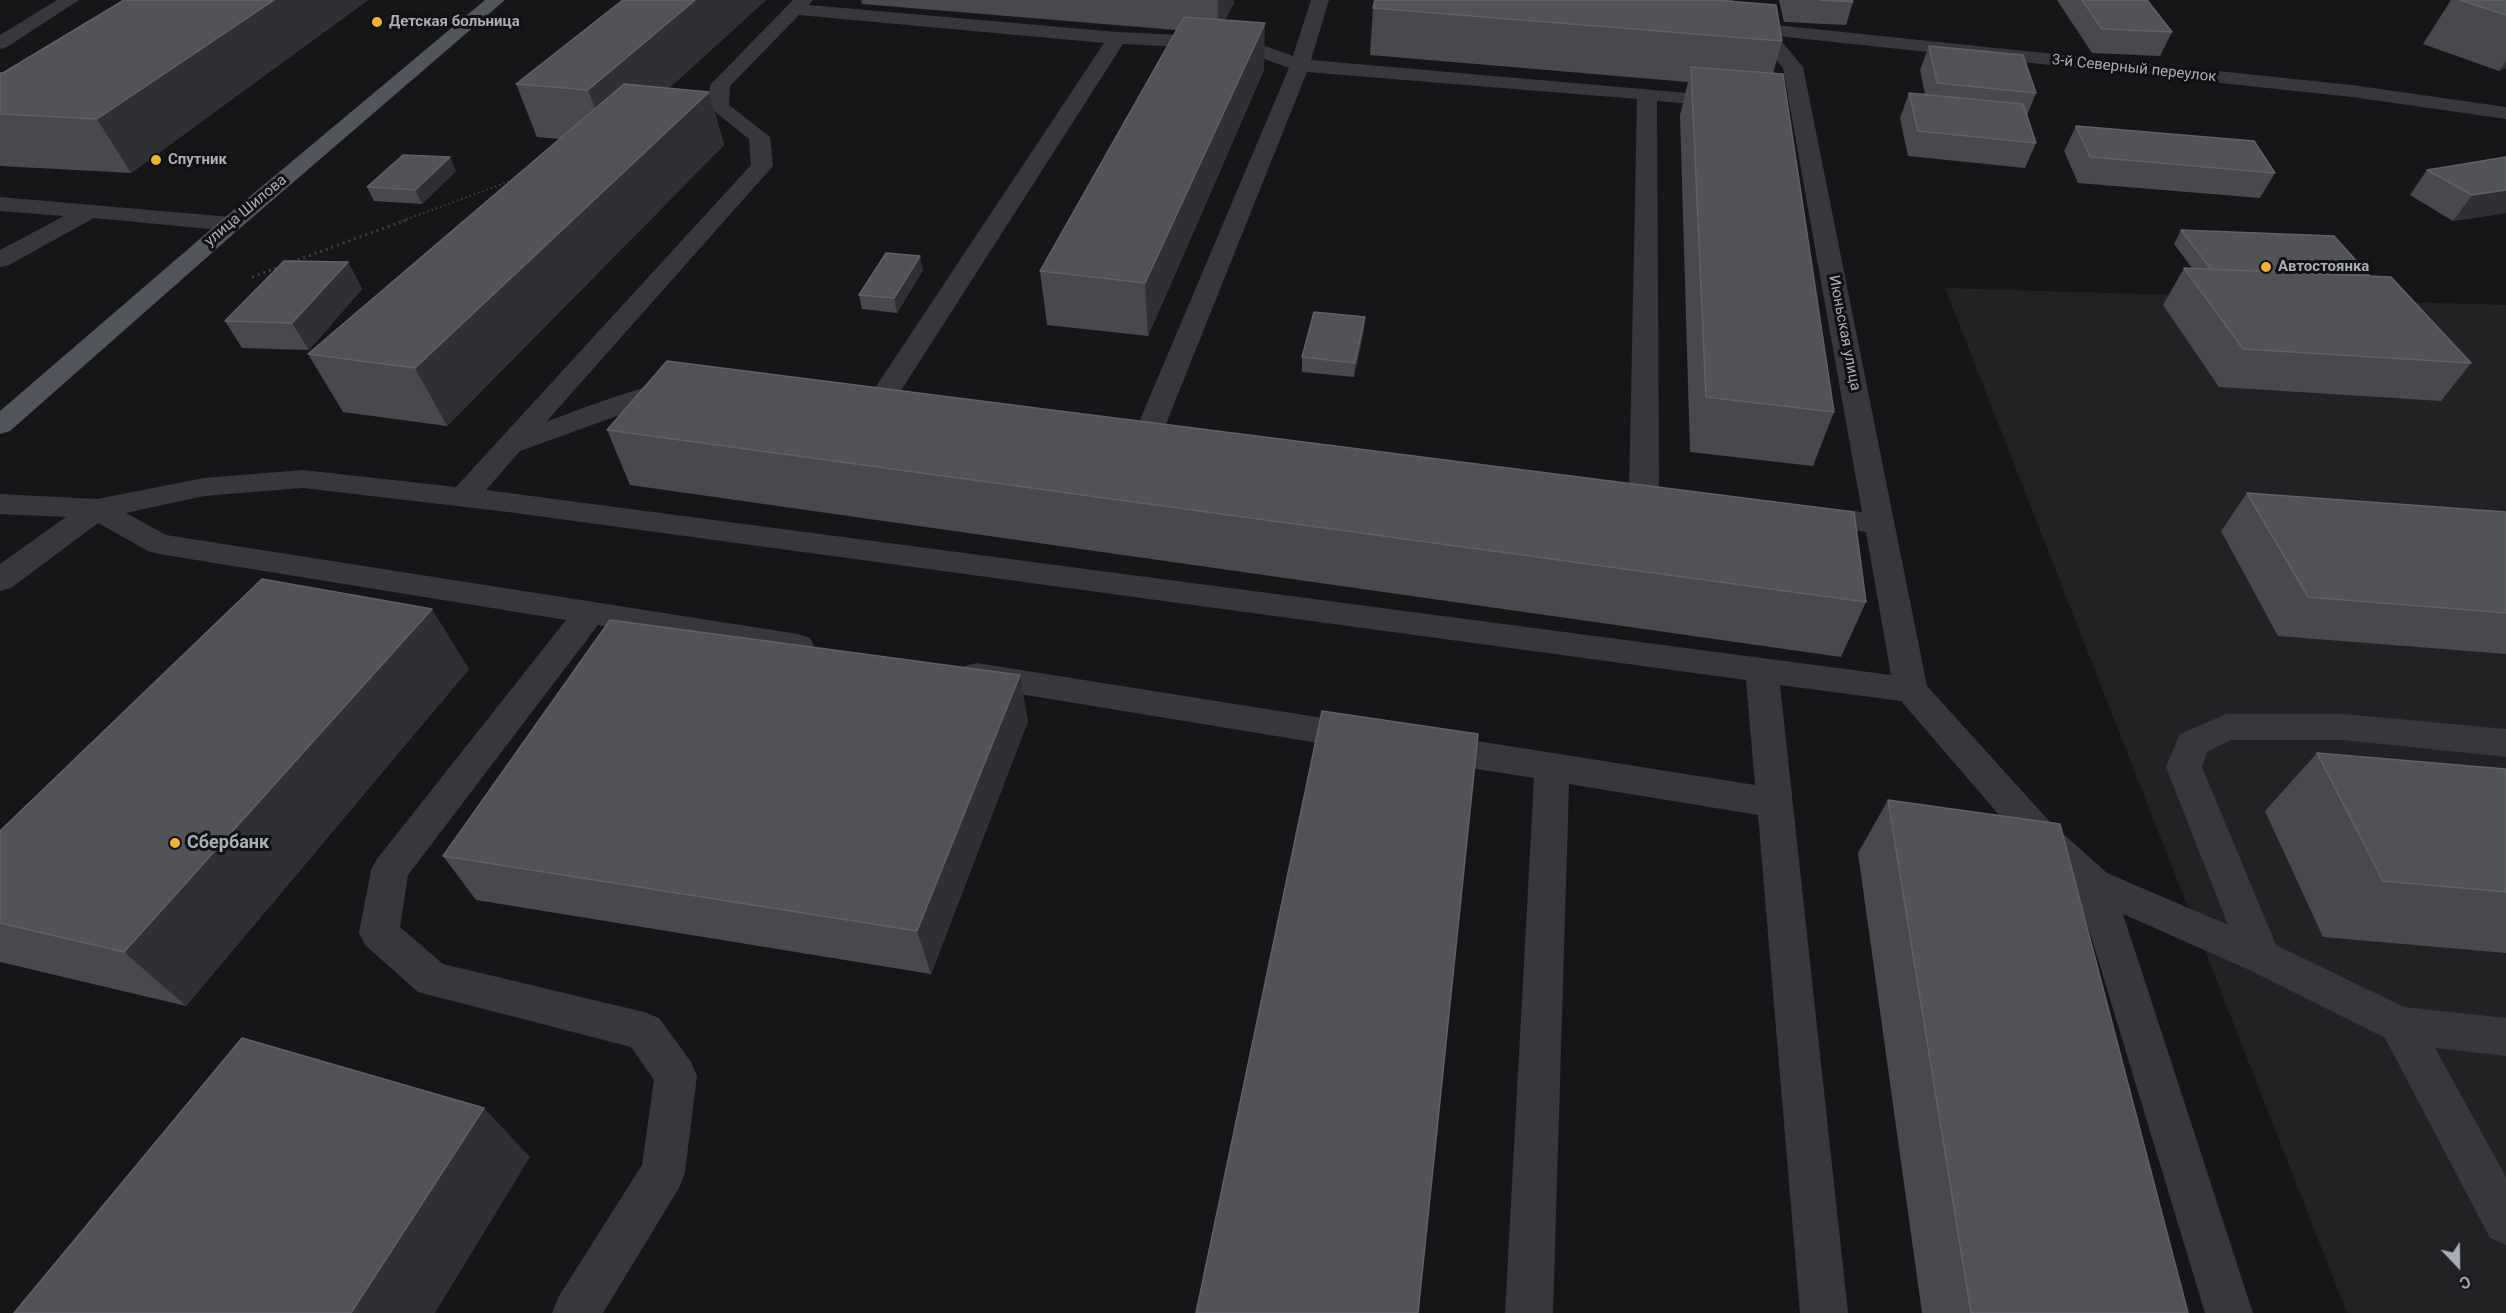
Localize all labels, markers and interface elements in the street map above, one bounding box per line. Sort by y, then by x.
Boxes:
place label: Детская больница [389,13,520,31]
marker: Детская больница [370,15,384,29]
street label: 3-й Северный переулок [2051,51,2217,87]
place label: Спутник [168,151,227,169]
marker: Спутник [149,153,163,167]
street label: улица Шилова [201,171,291,251]
place label: Автостоянка [2278,258,2369,276]
marker: Автостоянка [2259,260,2273,274]
street label: Июньская улица [1824,274,1864,392]
place label: Сбербанк [187,832,269,854]
marker: Сбербанк [168,836,182,850]
north arrow [2428,1235,2488,1295]
text: С [2457,1271,2473,1293]

